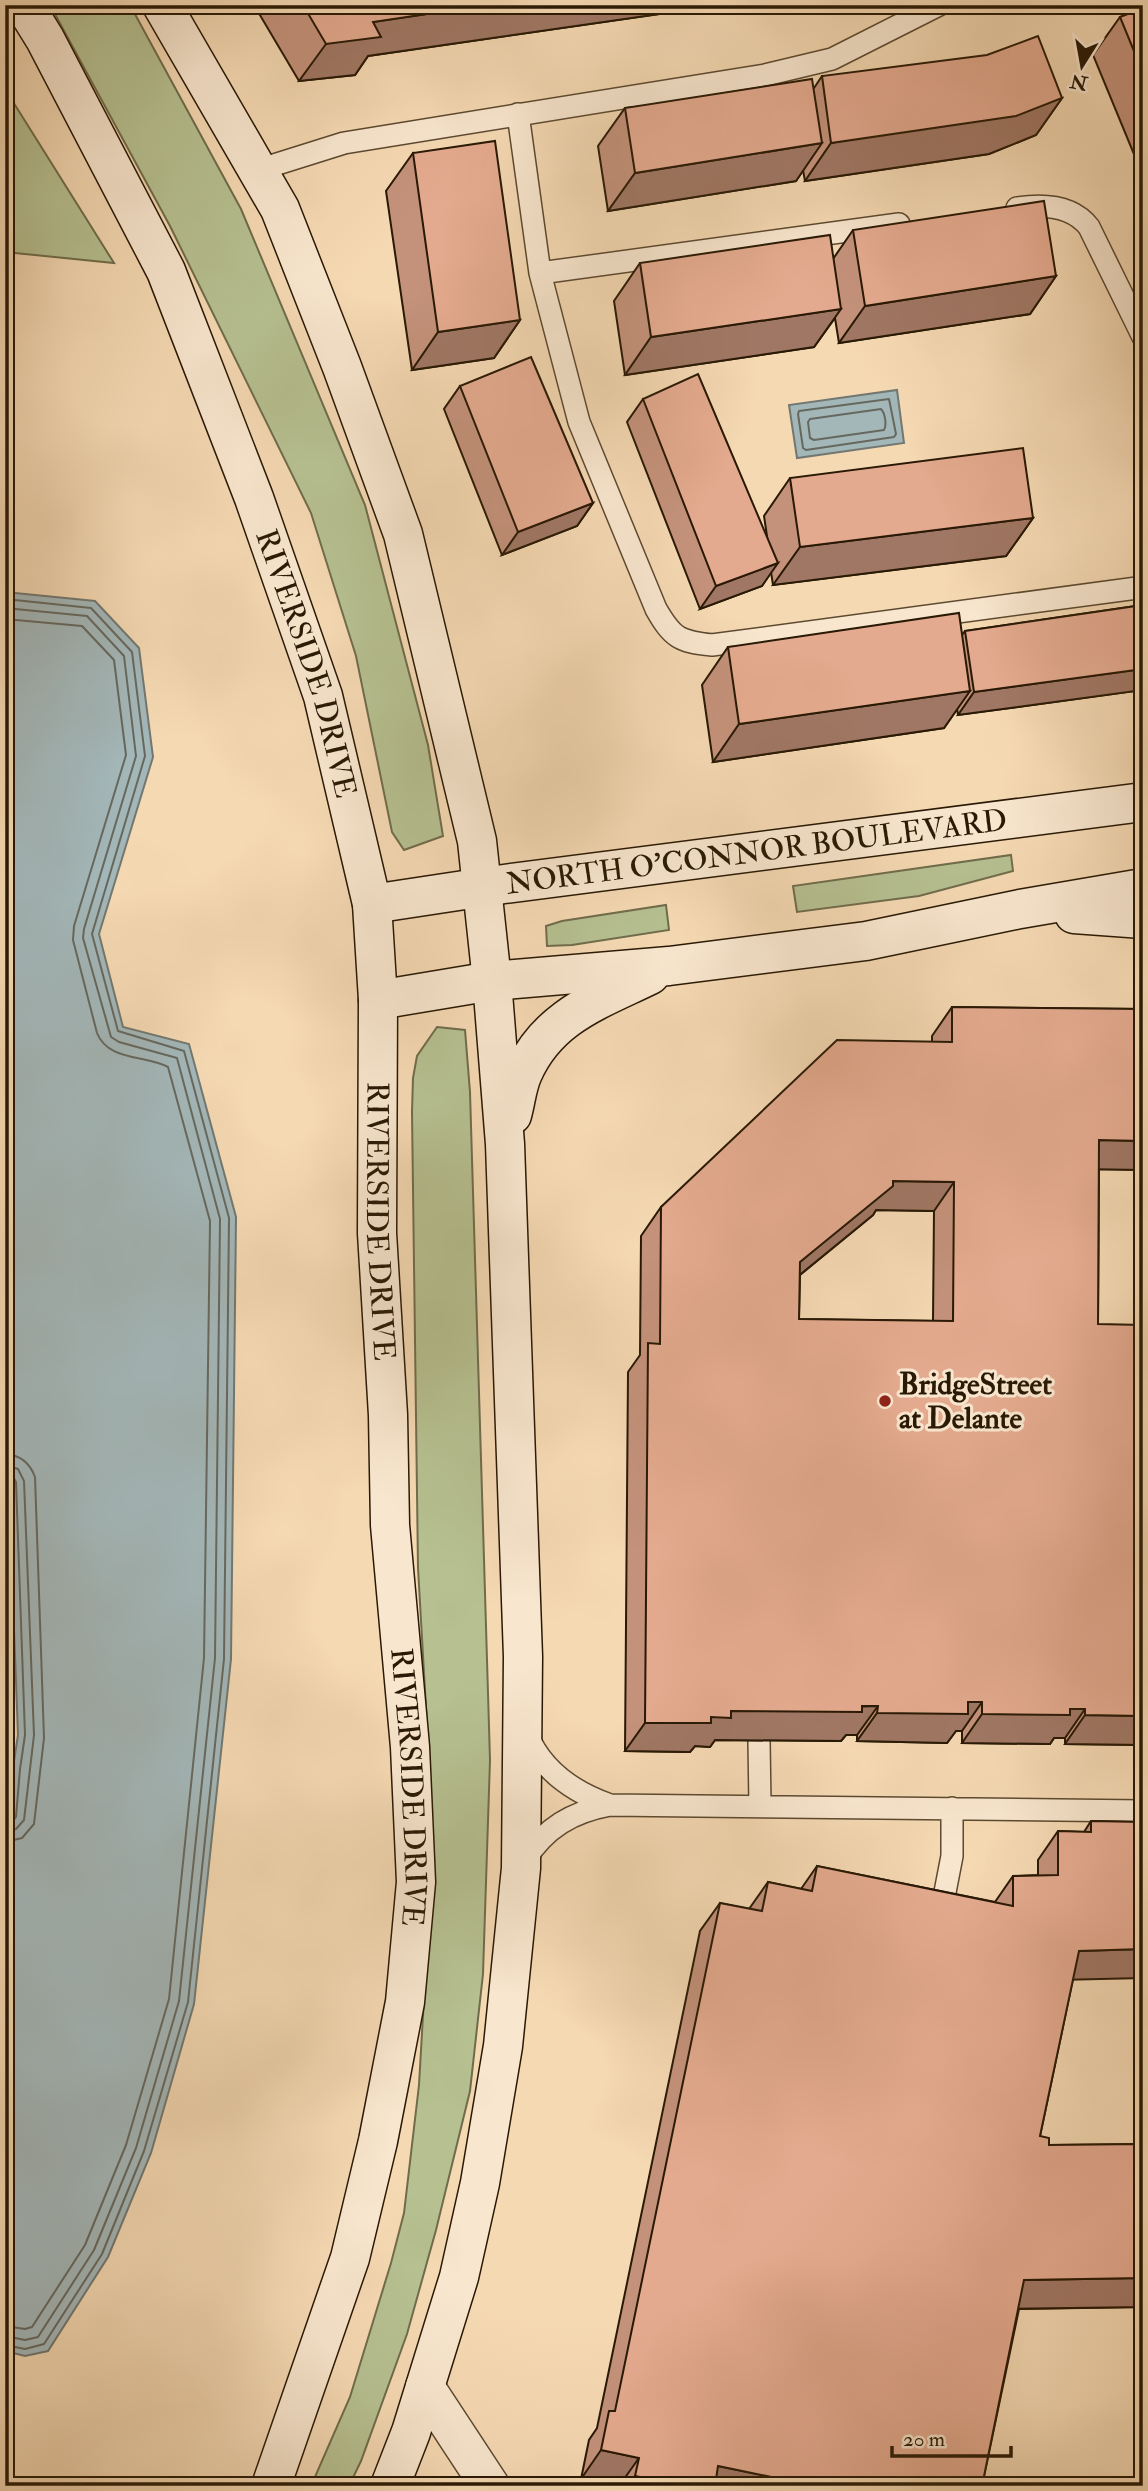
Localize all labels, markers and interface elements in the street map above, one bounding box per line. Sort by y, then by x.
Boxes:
north arrow [1046,32,1116,102]
text: N [1067,68,1091,95]
street label: RIVERSIDE DRIVE [248,524,365,801]
street label: NORTH O'CONNOR BOULEVARD [504,801,1009,902]
street label: RIVERSIDE DRIVE [359,1082,403,1362]
place label: BridgeStreet at Delante [899,1366,1052,1437]
marker: BridgeStreet at Delante [877,1393,893,1409]
street label: RIVERSIDE DRIVE [383,1646,435,1928]
scale bar [892,2414,1012,2458]
text: 20 m [903,2426,945,2453]

